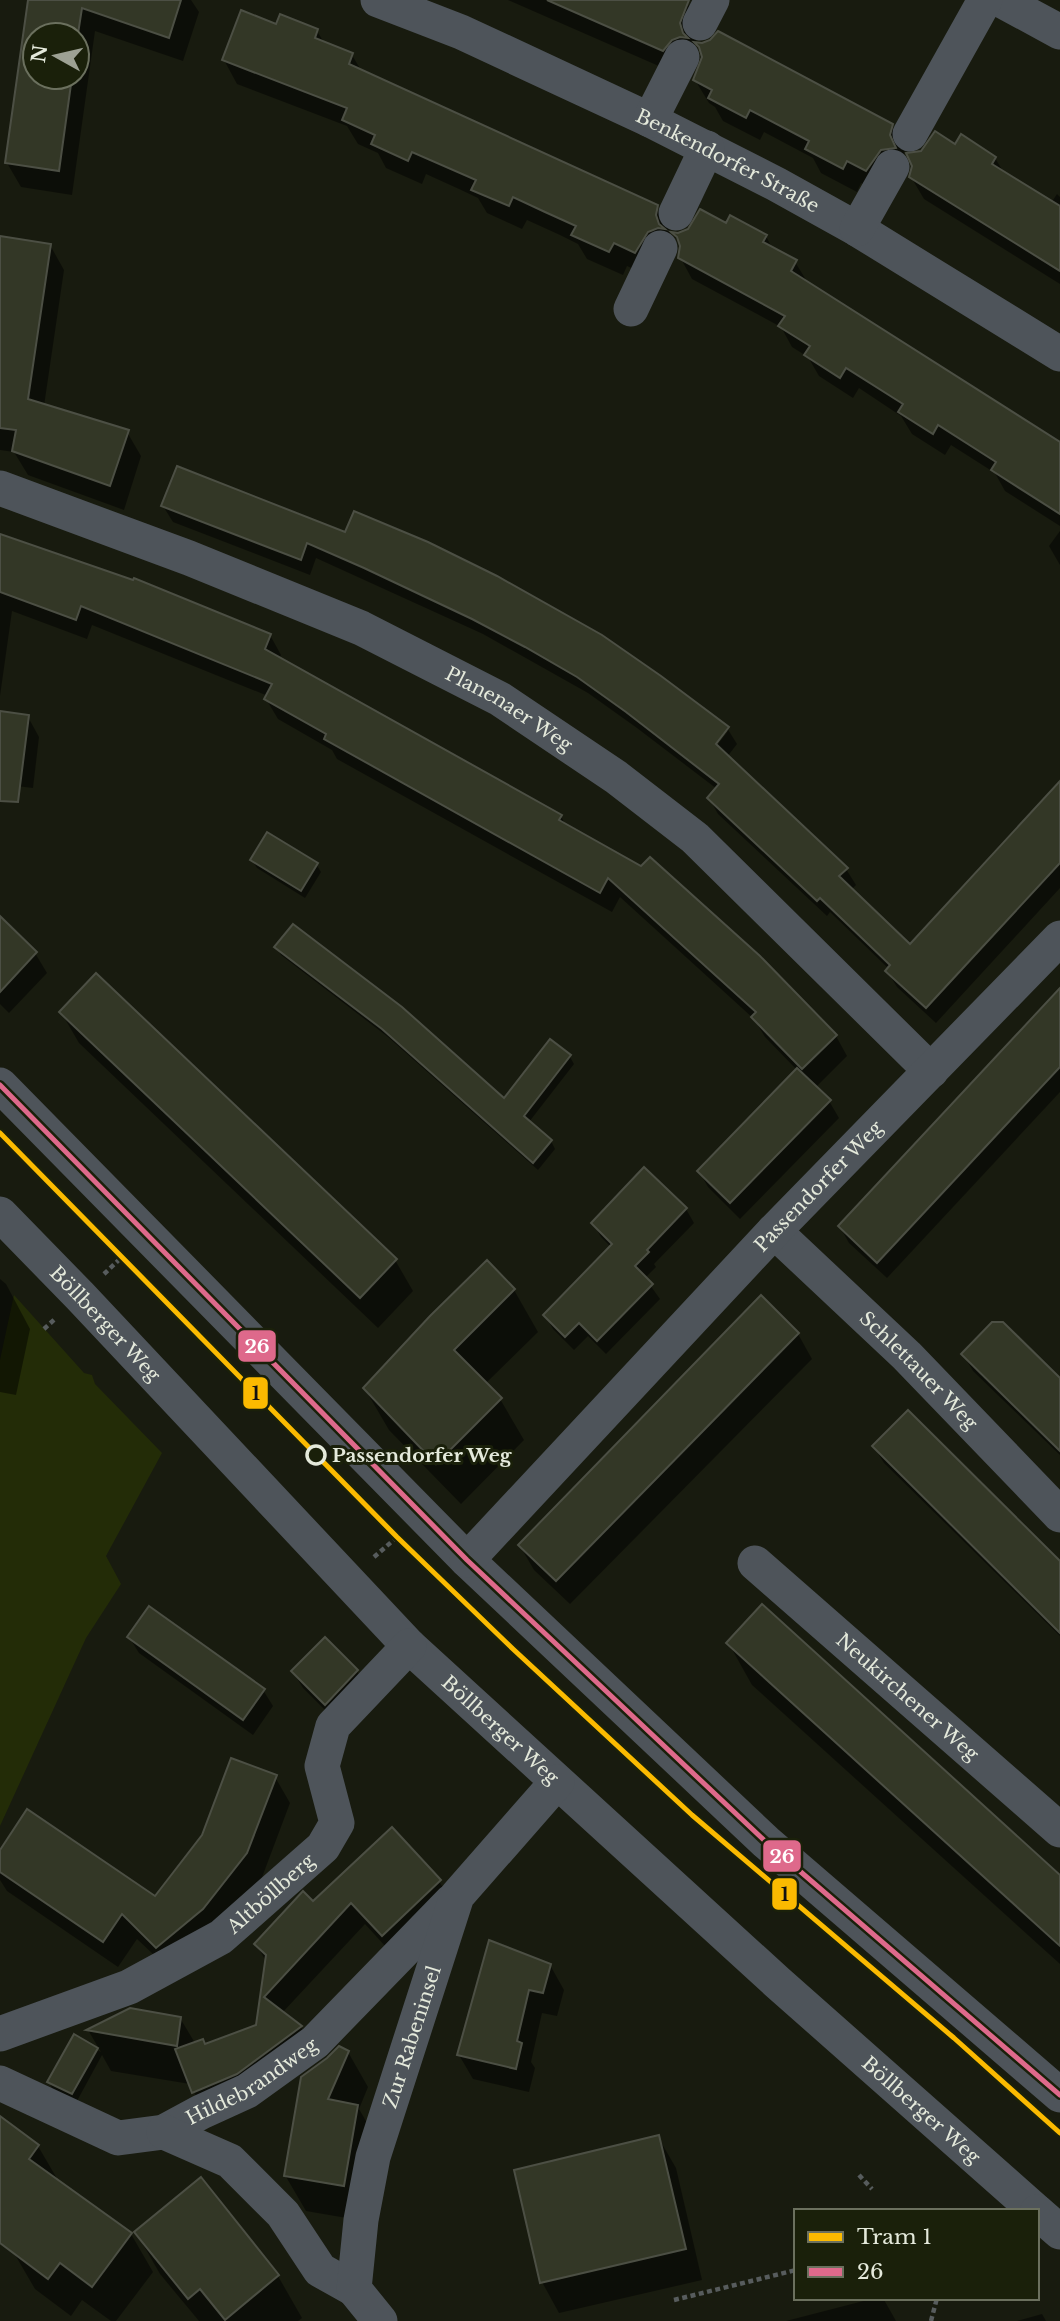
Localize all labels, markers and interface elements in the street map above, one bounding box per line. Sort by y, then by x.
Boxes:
north arrow [21,21,91,91]
text: N [27,43,52,64]
street label: Benkendorfer Straße [632,104,823,217]
street label: Planenaer Weg [442,662,577,756]
street label: Passendorfer Weg [749,1115,887,1256]
street label: Böllberger Weg [45,1261,166,1386]
street label: Schlettauer Weg [855,1306,983,1435]
line badge: 26 [237,1329,277,1363]
text: 26 [244,1335,270,1358]
line badge: 1 [242,1376,269,1410]
text: 1 [252,1382,260,1405]
place label: Passendorfer Weg [332,1444,513,1467]
marker: Passendorfer Weg [306,1445,326,1465]
street label: Neukirchener Weg [832,1628,984,1766]
street label: Böllberger Weg [437,1670,564,1789]
line badge: 26 [762,1839,802,1873]
text: 26 [769,1845,795,1868]
street label: Altböllberg [221,1848,319,1939]
line badge: 1 [771,1877,798,1911]
text: 1 [781,1883,789,1906]
street label: Zur Rabeninsel [378,1963,445,2111]
street label: Hildebrandweg [182,2032,322,2130]
street label: Böllberger Weg [857,2051,986,2169]
legend [794,2209,1039,2300]
text: Tram 1 [857,2224,932,2250]
text: 26 [857,2259,883,2285]

